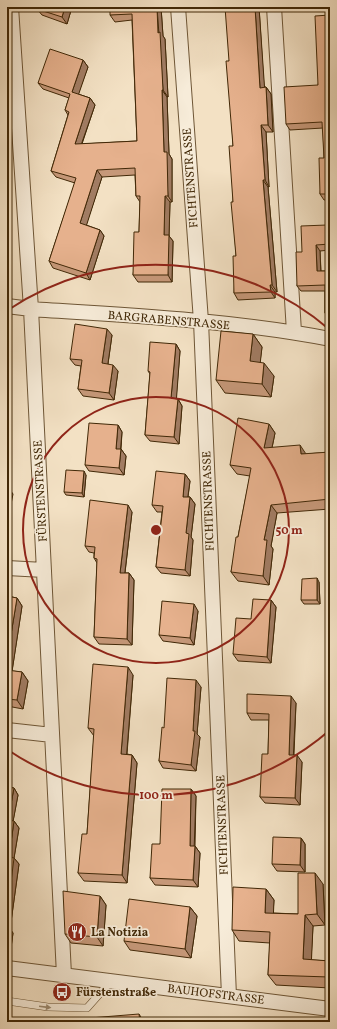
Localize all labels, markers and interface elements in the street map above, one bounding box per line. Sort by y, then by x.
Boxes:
street label: FICHTENSTRASSE [180,127,202,229]
street label: BARGRABENSTRASSE [107,308,231,334]
street label: FÜRSTENSTRASSE [29,440,52,542]
street label: FICHTENSTRASSE [199,451,219,551]
centre of rings [149,523,163,537]
text: 50 m [275,523,303,539]
street label: FICHTENSTRASSE [213,775,233,875]
text: 100 m [139,788,173,804]
restaurant icon: La Notizia [66,921,88,943]
place label: La Notizia [91,925,149,941]
bus stop icon: Fürstenstraße [51,981,73,1003]
street label: BAUHOFSTRASSE [166,981,265,1009]
place label: Fürstenstraße [76,985,156,1001]
one-way arrow [39,1004,52,1010]

